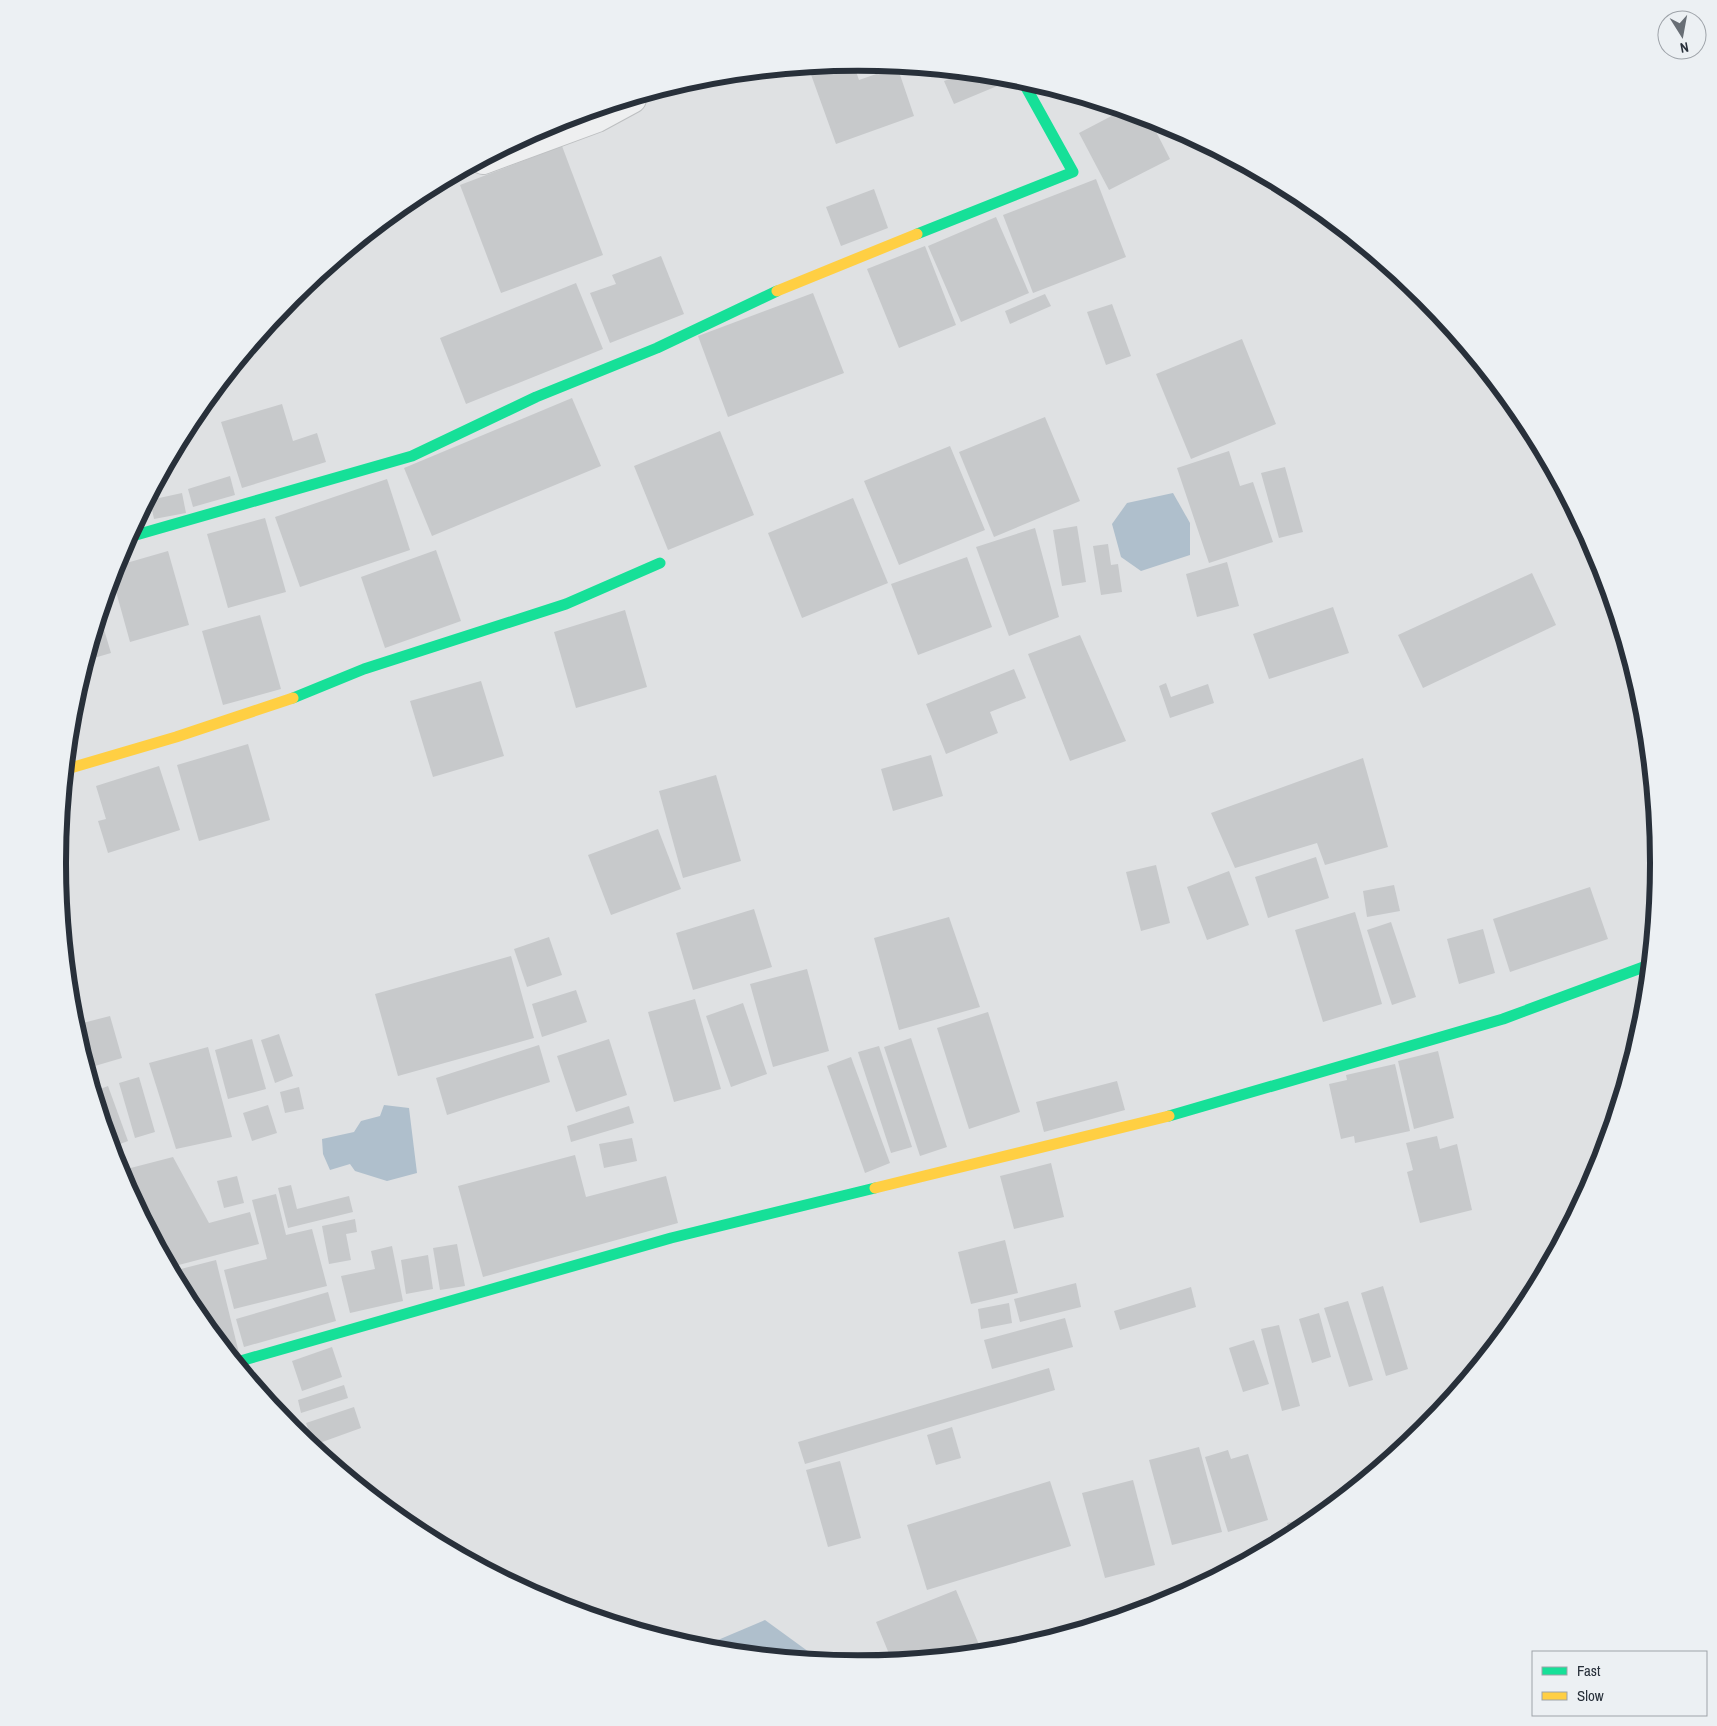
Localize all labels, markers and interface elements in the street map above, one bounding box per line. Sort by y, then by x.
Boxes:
north arrow [1657,10,1707,60]
text: N [1679,38,1690,57]
legend [1532,1651,1707,1716]
text: Fast [1577,1660,1601,1681]
text: Slow [1577,1685,1604,1706]

